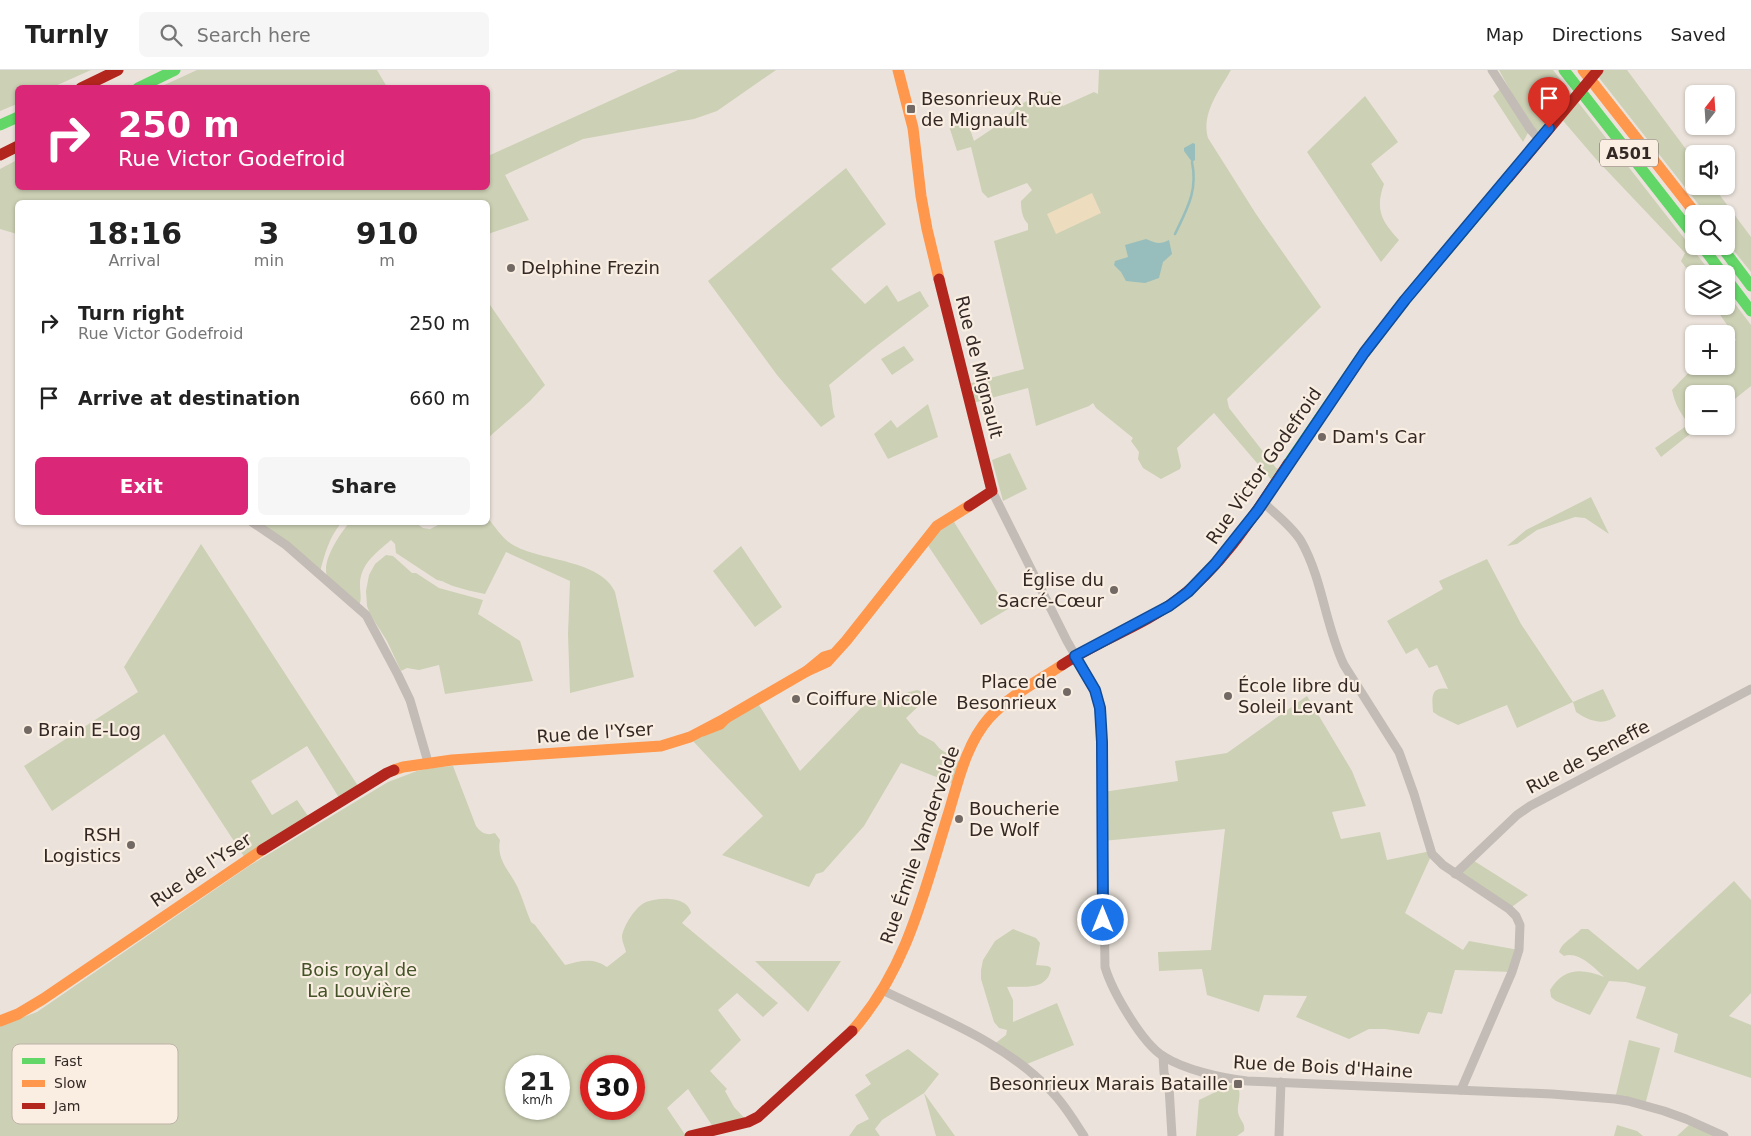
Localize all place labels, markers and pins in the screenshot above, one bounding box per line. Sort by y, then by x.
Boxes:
pin [1528,77,1570,128]
place label: Besonrieux Rue de Mignault [921,88,1062,130]
marker: Besonrieux Rue de Mignault [905,103,917,115]
place label: Delphine Frezin [521,257,660,278]
marker: Delphine Frezin [505,262,517,274]
place label: Dam's Car [1332,426,1426,447]
marker: Dam's Car [1316,431,1328,443]
place label: Église du Sacré-Cœur [997,569,1105,611]
marker: Église du Sacré-Cœur [1108,584,1120,596]
place label: Place de Besonrieux [956,671,1057,713]
place label: École libre du Soleil Levant [1238,675,1360,717]
marker: Place de Besonrieux [1061,686,1073,698]
place label: Coiffure Nicole [806,688,938,709]
marker: École libre du Soleil Levant [1222,690,1234,702]
marker: Coiffure Nicole [790,693,802,705]
place label: Brain E-Log [38,719,141,740]
marker: Brain E-Log [22,724,34,736]
place label: Boucherie De Wolf [969,798,1060,840]
marker: Boucherie De Wolf [953,813,965,825]
place label: RSH Logistics [43,824,121,866]
marker: RSH Logistics [125,839,137,851]
place label: Besonrieux Marais Bataille [989,1073,1228,1094]
marker: Besonrieux Marais Bataille [1232,1078,1244,1090]

